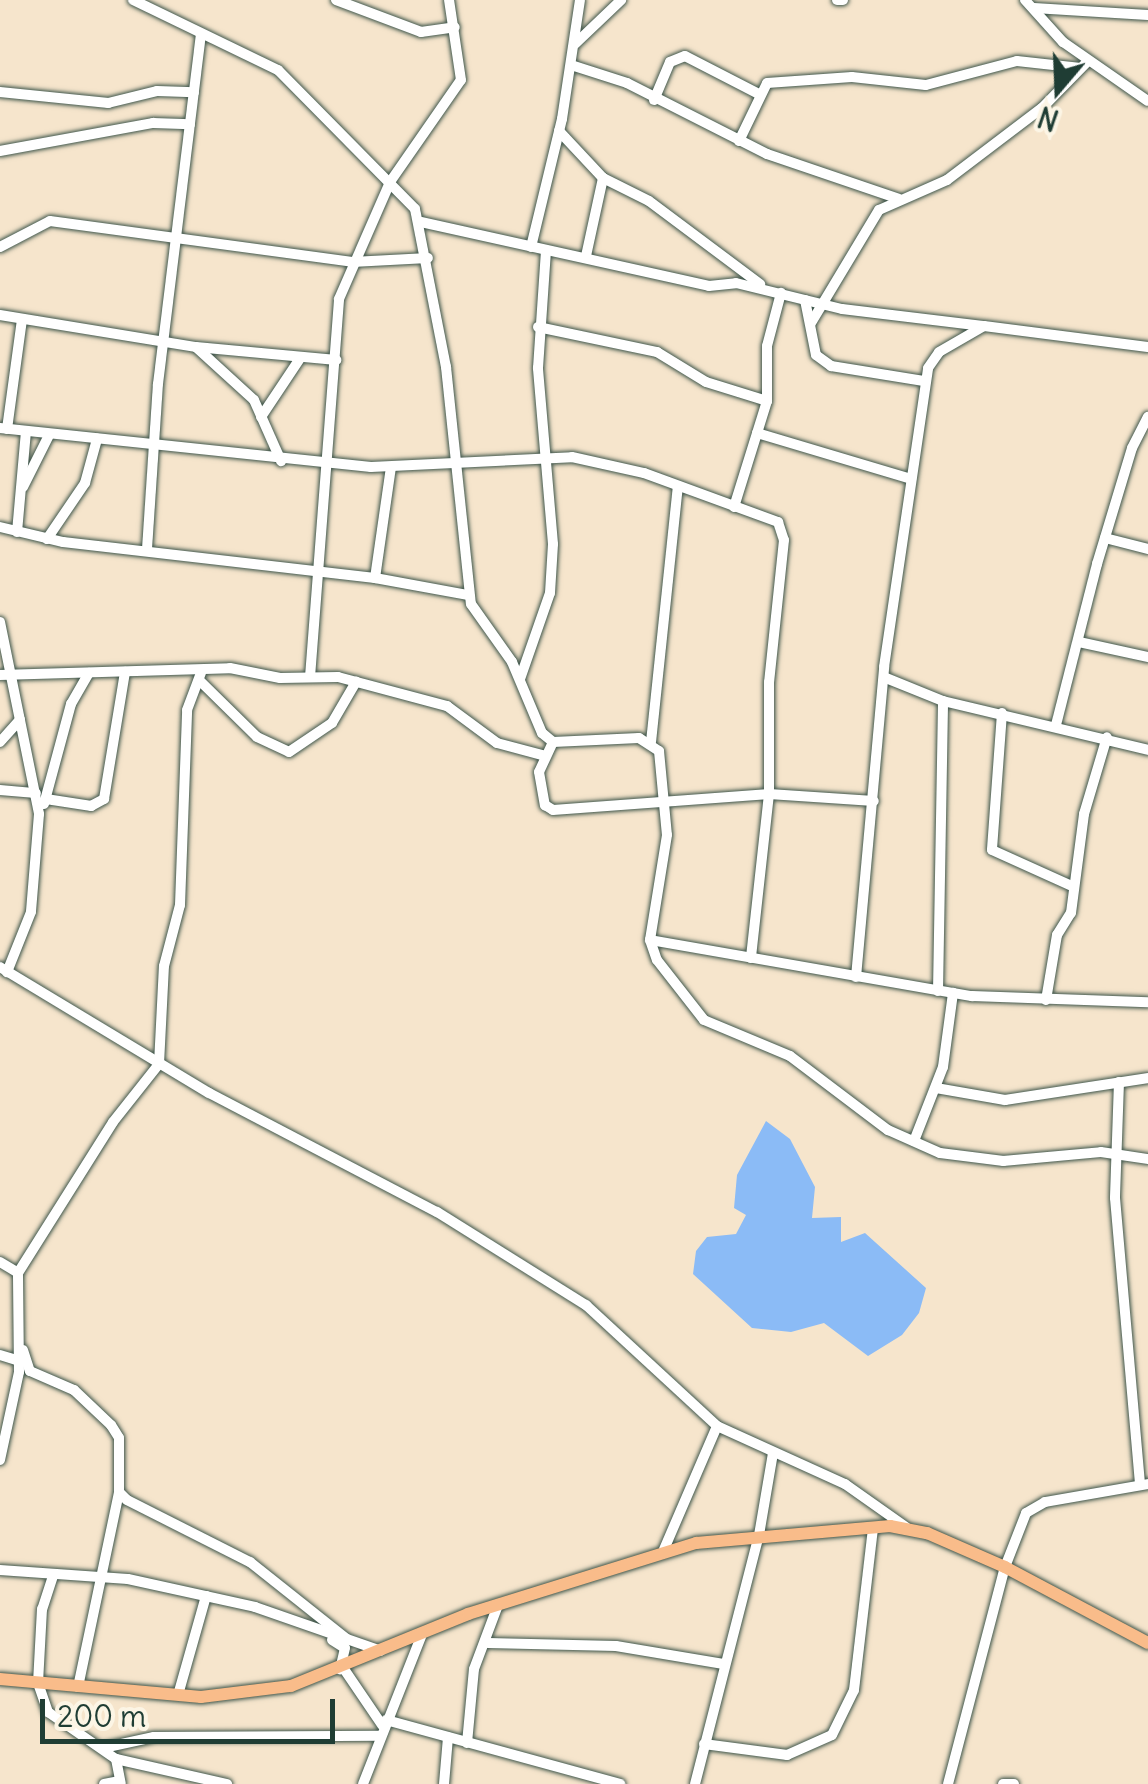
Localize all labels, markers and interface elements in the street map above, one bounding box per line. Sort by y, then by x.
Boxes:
north arrow [1008,40,1108,140]
text: N [1033,98,1063,139]
scale bar [45,1679,340,1741]
text: 200 m [57,1697,146,1735]

